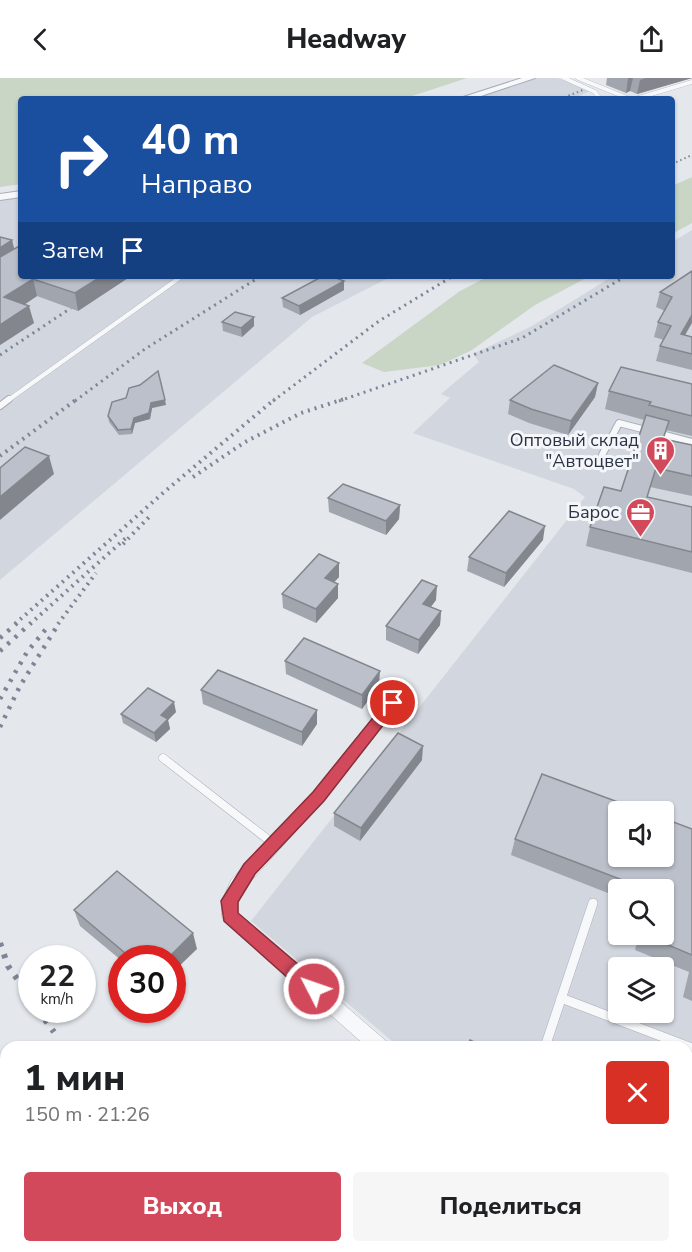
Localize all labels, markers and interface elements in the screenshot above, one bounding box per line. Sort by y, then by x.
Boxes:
text: Headway [286,21,406,58]
icon: back [24,23,57,56]
icon: share [635,23,668,56]
text: 40 m [141,112,240,169]
icon: right [42,120,120,198]
text: Направо [141,166,252,203]
icon: arrive [116,234,149,267]
text: Затем [42,236,104,266]
place label: Оптовый склад "Автоцвет" [510,428,639,473]
building icon: Оптовый склад "Автоцвет" [644,434,676,476]
office icon: Барос [624,496,656,538]
place label: Барос [568,500,619,524]
pin [367,677,418,728]
icon: arrive [376,686,409,719]
map controls [608,801,674,1023]
button: sound [608,801,674,867]
button: search [608,879,674,945]
speed limit sign: 30 [108,945,186,1023]
text: 22 [39,956,75,997]
position arrow [282,957,346,1021]
button: layers [608,957,674,1023]
text: km/h [40,989,74,1009]
text: 1 мин [24,1054,125,1103]
button: close [606,1061,669,1124]
text: 150 m · 21:26 [24,1101,150,1128]
button: Выход [24,1172,341,1241]
button: Поделиться [353,1172,669,1241]

